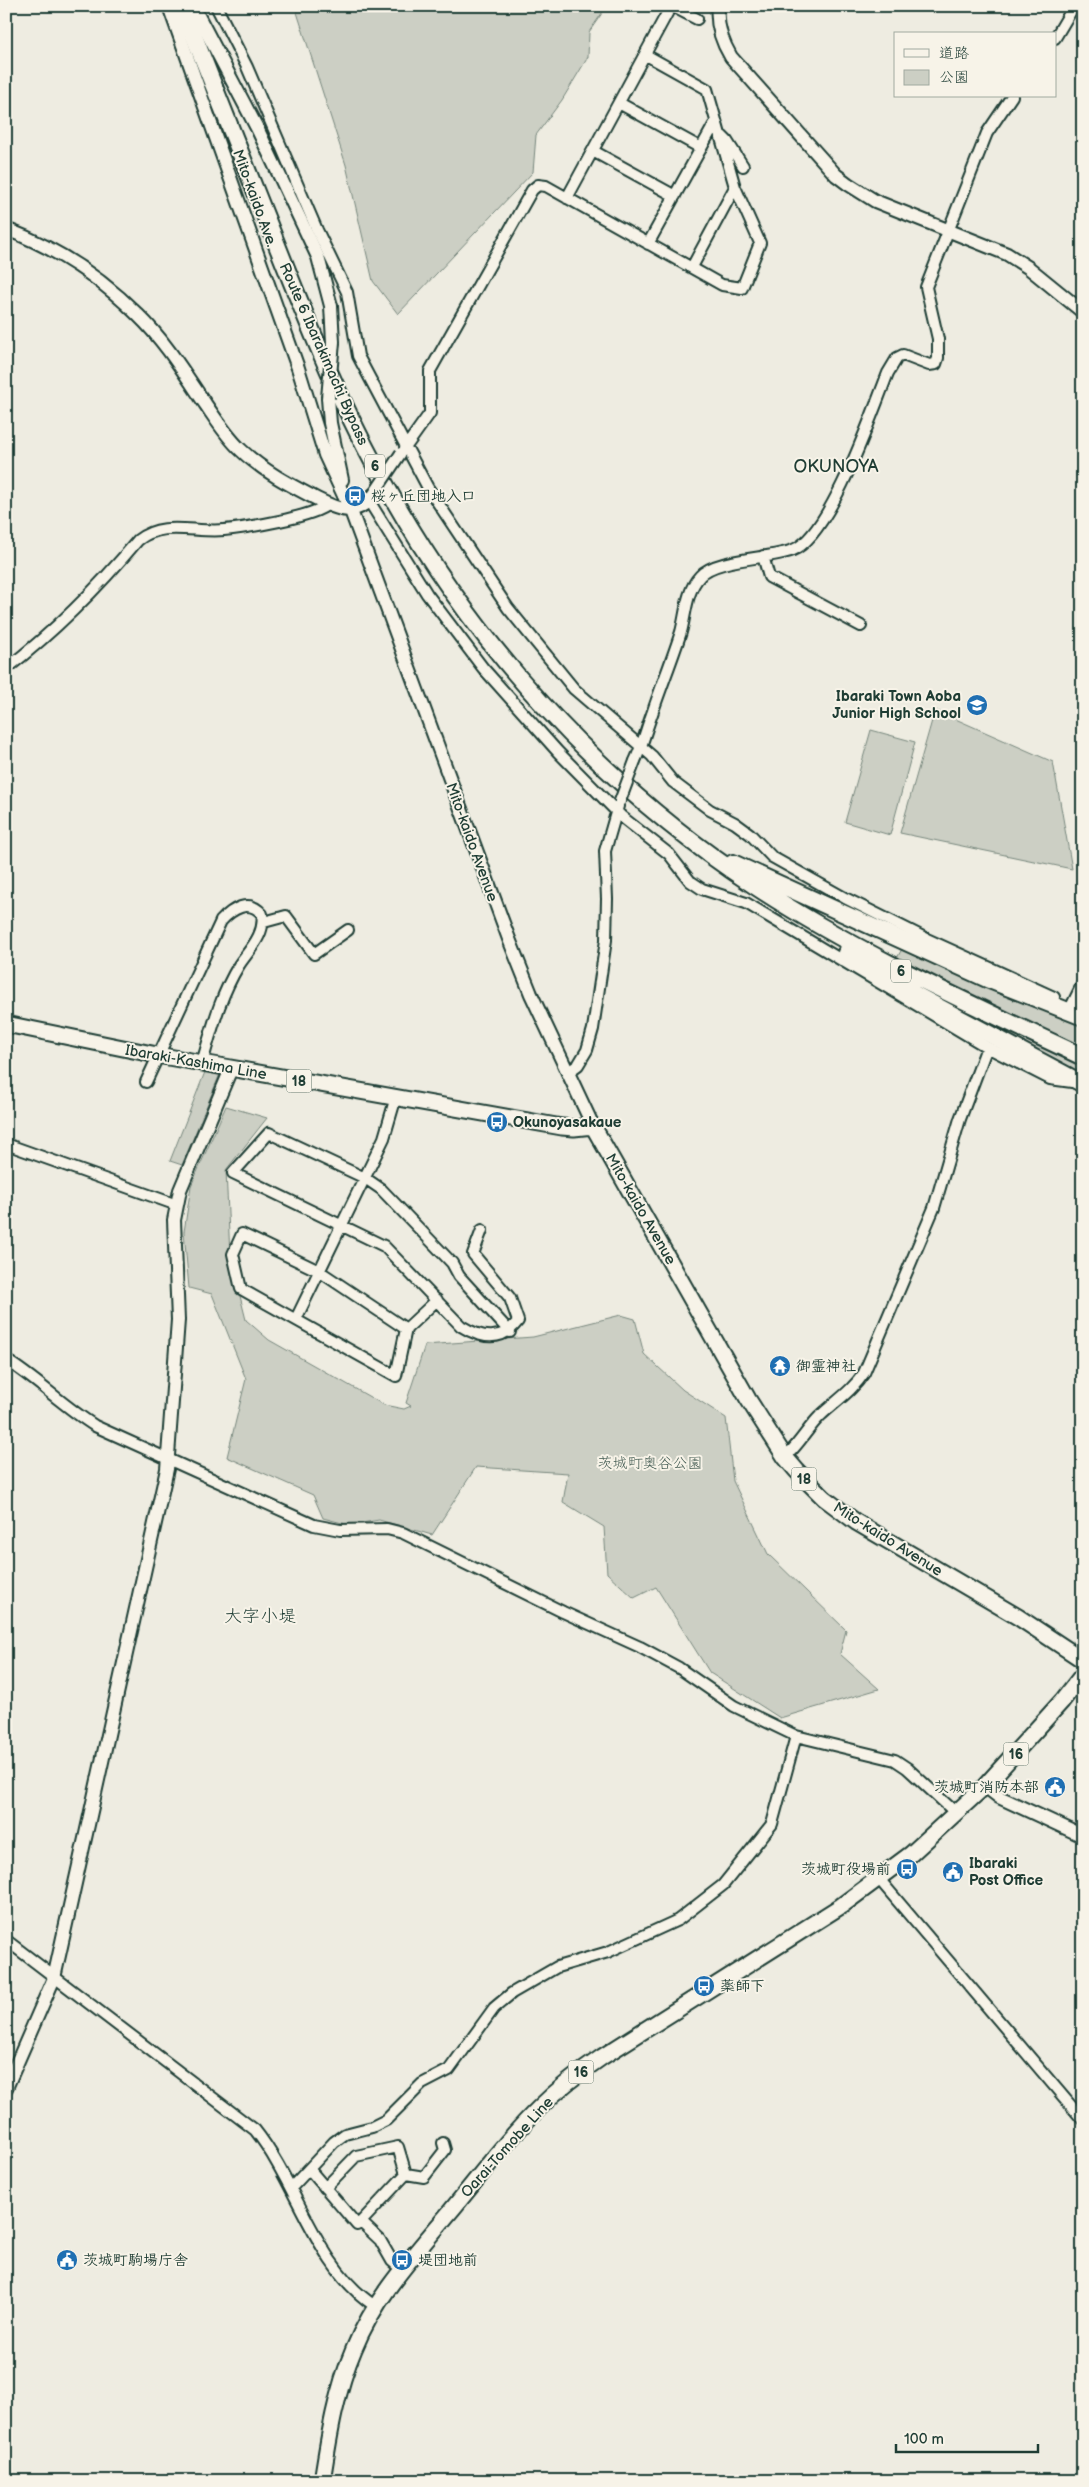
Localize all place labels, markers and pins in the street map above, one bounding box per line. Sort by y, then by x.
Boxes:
bus stop icon: 桜ヶ丘団地入口 [343,484,367,508]
place label: 桜ヶ丘団地入口 [371,487,476,506]
place label: Ibaraki Town Aoba Junior High School [832,687,961,723]
school or university icon: Ibaraki Town Aoba Junior High School [965,693,989,717]
bus stop icon: Okunoyasakaue [485,1110,509,1134]
place label: Okunoyasakaue [513,1113,622,1132]
temple icon: 御霊神社 [768,1354,792,1378]
place label: 御霊神社 [796,1357,856,1376]
public building icon: 茨城町消防本部 [1043,1775,1067,1799]
place label: 茨城町消防本部 [934,1778,1039,1797]
place label: Ibaraki Post Office [969,1854,1044,1890]
bus stop icon: 茨城町役場前 [895,1857,919,1881]
place label: 茨城町役場前 [801,1860,891,1879]
public building icon: Ibaraki Post Office [941,1860,965,1884]
bus stop icon: 薬師下 [692,1974,716,1998]
place label: 薬師下 [720,1977,765,1996]
public building icon: 茨城町駒場庁舎 [55,2248,79,2272]
bus stop icon: 堤団地前 [390,2248,414,2272]
place label: 茨城町駒場庁舎 [83,2251,188,2270]
place label: 堤団地前 [418,2251,478,2270]

